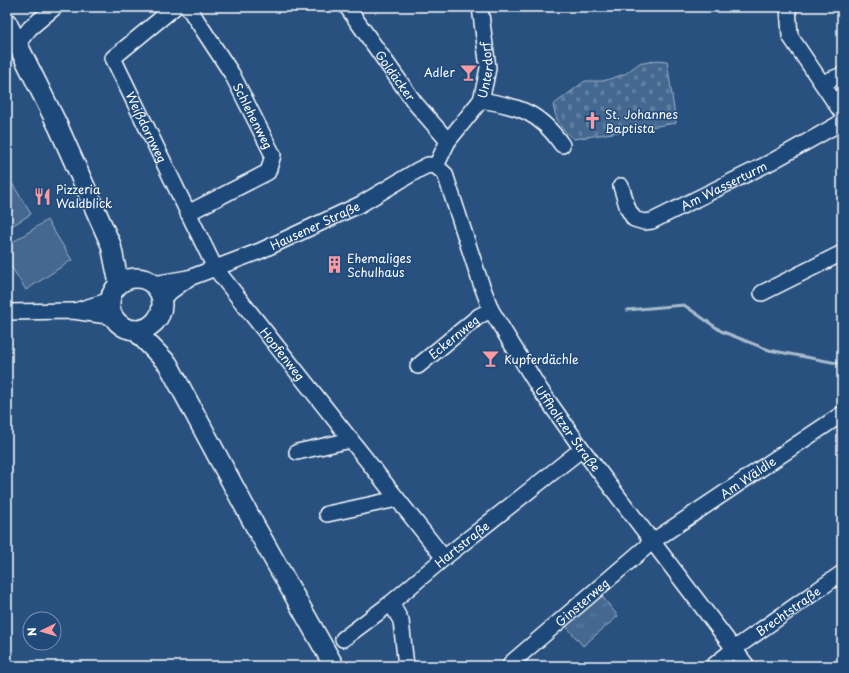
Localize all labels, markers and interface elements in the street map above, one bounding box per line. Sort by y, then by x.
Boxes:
street label: Unterdorf [473,39,497,100]
street label: Goldäcker [371,46,420,105]
bar icon: Adler [458,62,478,82]
place label: Adler [424,63,455,81]
street label: Schlehenweg [229,79,278,152]
street label: Weißdornweg [122,88,171,166]
place label: St. Johannes Baptista [605,105,679,137]
church icon: St. Johannes Baptista [582,111,602,131]
street label: Am Wasserturm [677,157,770,215]
place label: Pizzeria Waldblick [56,180,112,212]
restaurant icon: Pizzeria Waldblick [33,186,53,206]
street label: Hausener Straße [267,197,363,254]
place label: Ehemaliges Schulhaus [347,249,412,281]
building icon: Ehemaliges Schulhaus [324,255,344,275]
street label: Eckernweg [424,311,483,363]
street label: Hopfenweg [256,323,309,384]
bar icon: Kupferdächle [481,349,501,369]
place label: Kupferdächle [504,350,579,368]
street label: Uffholtzer Straße [531,382,605,475]
street label: Am Wäldle [716,452,780,503]
street label: Hartstraße [430,517,493,572]
street label: Ginsterweg [551,574,613,630]
street label: Brechtstraße [752,582,824,640]
north arrow [22,611,62,651]
text: N [23,627,40,637]

